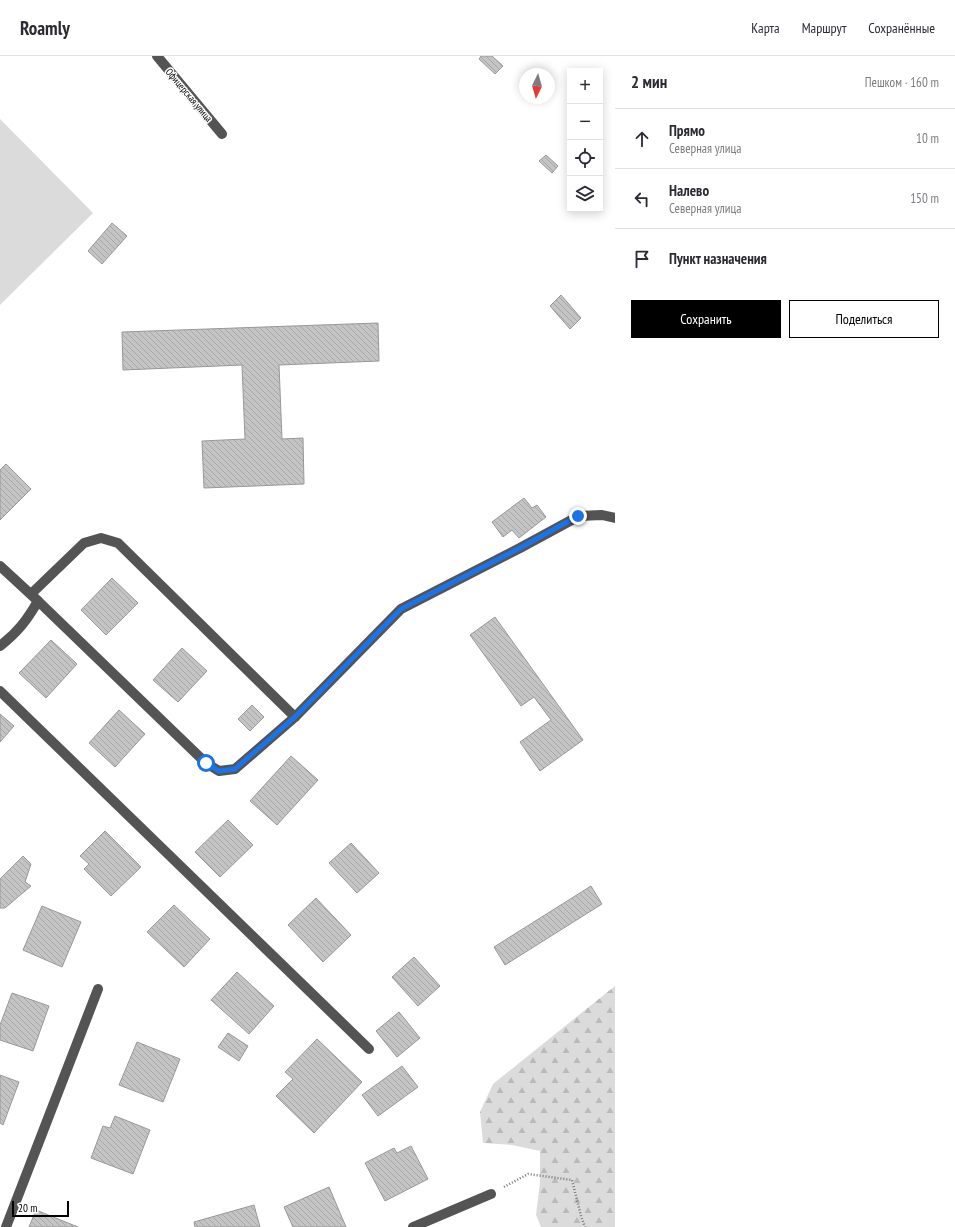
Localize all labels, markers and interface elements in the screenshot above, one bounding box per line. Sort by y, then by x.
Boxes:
text: Roamly [20,16,70,40]
text: Карта [751,19,780,37]
text: Маршрут [802,19,846,37]
text: Сохранённые [868,19,935,37]
street label: Офицерская улица [163,65,215,125]
north arrow [519,68,555,104]
map controls [567,68,603,212]
button: + [567,68,603,104]
text: 2 мин [631,71,667,93]
text: Пешком · 160 m [865,74,939,91]
button: − [567,104,603,140]
text: Прямо [669,121,705,140]
icon: ahead [631,128,653,150]
text: 10 m [916,130,939,147]
button: locate [567,140,603,176]
text: Северная улица [669,140,741,157]
button: layers [567,176,603,212]
text: Налево [669,181,709,200]
icon: left [631,188,653,210]
text: 150 m [910,190,939,207]
text: Северная улица [669,200,741,217]
icon: arrive [631,248,653,270]
text: Пункт назначения [669,249,767,268]
button: Сохранить [631,300,781,338]
button: Поделиться [789,300,939,338]
route end [569,507,587,525]
route start [197,754,215,772]
scale bar [12,1199,69,1218]
text: 20 m [18,1201,37,1215]

